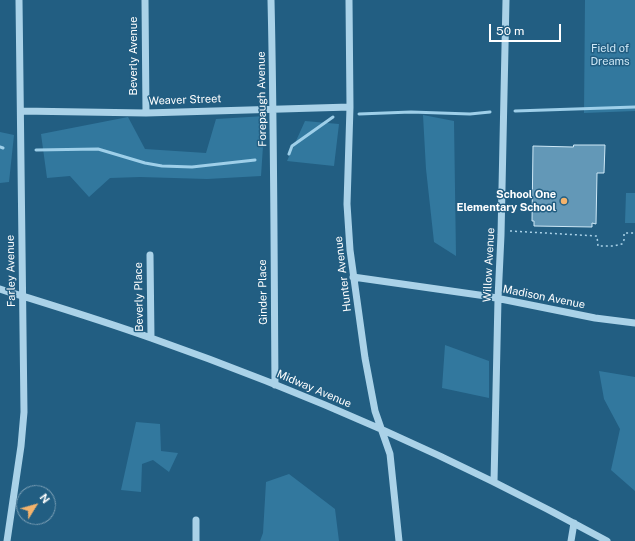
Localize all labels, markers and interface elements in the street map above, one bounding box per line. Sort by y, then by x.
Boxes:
scale bar [491,16,563,42]
street label: Beverly Avenue [127,17,141,95]
text: 50 m [496,24,524,38]
park label: Field of Dreams [590,42,630,68]
street label: Forepaugh Avenue [255,51,269,147]
street label: Weaver Street [148,92,222,108]
place label: School One Elementary School [456,188,556,214]
marker: School One Elementary School [559,196,569,206]
street label: Willow Avenue [480,227,498,303]
street label: Farley Avenue [4,235,18,307]
street label: Hunter Avenue [332,235,354,313]
street label: Ginder Place [256,259,270,325]
street label: Beverly Place [132,262,146,332]
street label: Madison Avenue [502,283,586,311]
street label: Midway Avenue [275,367,353,411]
north arrow [16,485,56,525]
text: N [37,491,52,505]

